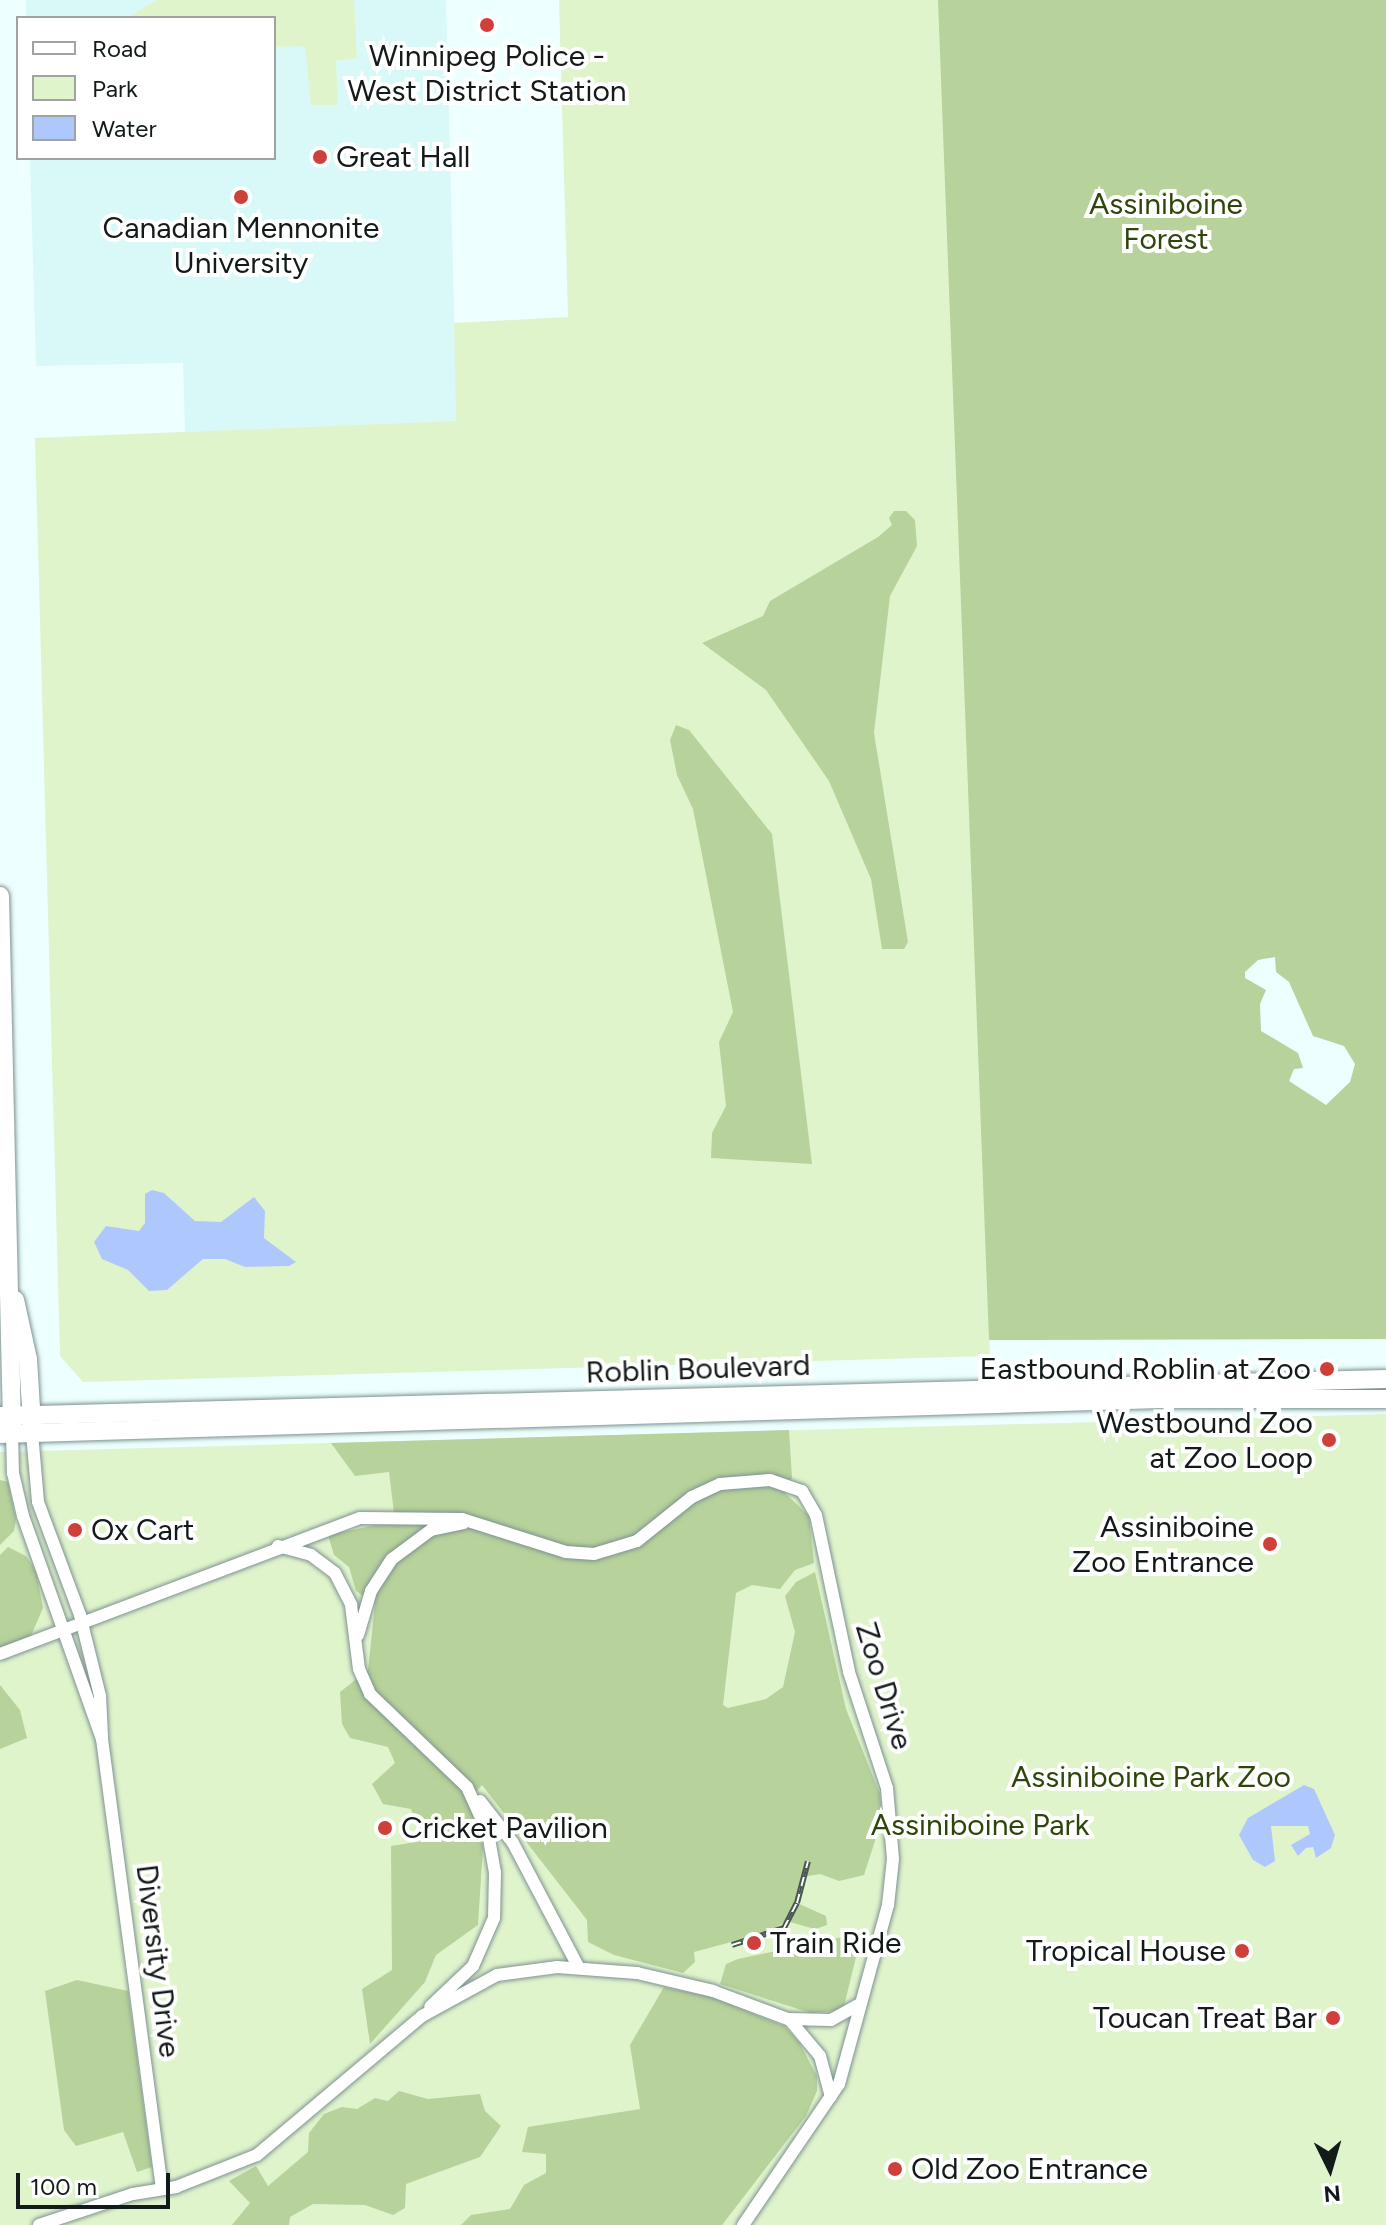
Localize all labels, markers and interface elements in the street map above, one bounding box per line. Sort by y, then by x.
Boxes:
legend [16,16,276,160]
marker: Winnipeg Police - West District Station [478,16,496,34]
text: Road [92,34,147,63]
place label: Winnipeg Police - West District Station [347,38,627,108]
text: Park [92,74,138,103]
text: Water [92,114,157,143]
place label: Great Hall [336,139,470,175]
marker: Great Hall [311,148,329,166]
park label: Assiniboine Forest [1089,186,1243,256]
marker: Canadian Mennonite University [232,188,250,206]
place label: Canadian Mennonite University [103,210,379,280]
street label: Roblin Boulevard [585,1347,811,1391]
place label: Eastbound Roblin at Zoo [980,1351,1311,1387]
marker: Eastbound Roblin at Zoo [1318,1360,1336,1378]
place label: Westbound Zoo at Zoo Loop [1096,1405,1313,1476]
marker: Westbound Zoo at Zoo Loop [1320,1431,1338,1449]
place label: Assiniboine Zoo Entrance [1072,1509,1254,1580]
place label: Ox Cart [91,1512,194,1548]
marker: Ox Cart [66,1521,84,1539]
marker: Assiniboine Zoo Entrance [1261,1535,1279,1553]
street label: Zoo Drive [848,1618,920,1754]
park label: Assiniboine Park Zoo [1011,1759,1291,1795]
park label: Assiniboine Park [871,1807,1089,1843]
place label: Cricket Pavilion [401,1810,608,1846]
marker: Cricket Pavilion [376,1819,394,1837]
street label: Diversity Drive [128,1862,188,2060]
place label: Train Ride [770,1925,901,1961]
place label: Tropical House [1026,1933,1226,1969]
marker: Train Ride [745,1934,763,1952]
marker: Tropical House [1233,1942,1251,1960]
place label: Toucan Treat Bar [1093,2000,1317,2036]
marker: Toucan Treat Bar [1324,2009,1342,2027]
north arrow [1290,2129,1370,2209]
place label: Old Zoo Entrance [911,2151,1148,2187]
scale bar [20,2157,174,2207]
marker: Old Zoo Entrance [886,2160,904,2178]
text: 100 m [30,2172,97,2201]
text: N [1322,2179,1342,2208]

